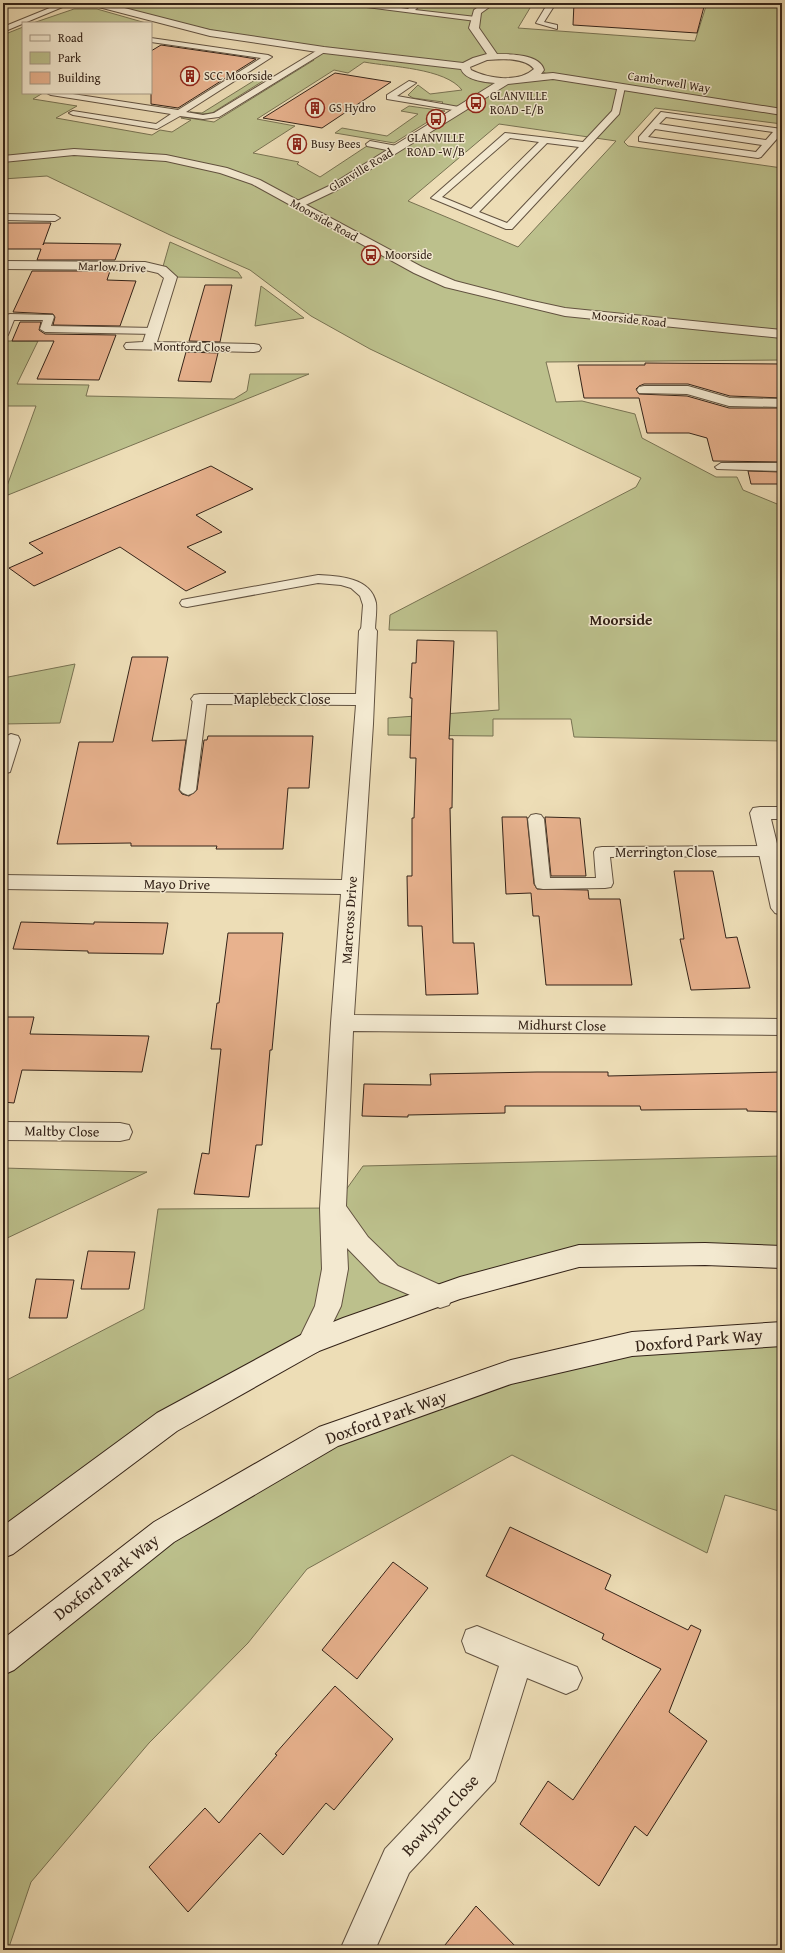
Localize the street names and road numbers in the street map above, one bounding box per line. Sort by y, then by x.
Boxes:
street label: Camberwell Way [627,67,712,96]
street label: Glanville Road [325,143,397,195]
street label: Moorside Road [287,194,362,245]
street label: Marlow Drive [78,257,147,276]
street label: Moorside Road [591,306,668,331]
street label: Montford Close [153,337,231,356]
street label: Maplebeck Close [234,689,331,709]
street label: Merrington Close [615,842,718,862]
street label: Mayo Drive [144,873,211,895]
street label: Marcross Drive [336,875,362,965]
street label: Midhurst Close [518,1014,607,1036]
street label: Maltby Close [24,1120,100,1142]
street label: Doxford Park Way [634,1321,764,1358]
street label: Doxford Park Way [321,1383,451,1450]
street label: Doxford Park Way [48,1527,164,1626]
street label: Bowlynn Close [395,1768,484,1861]

